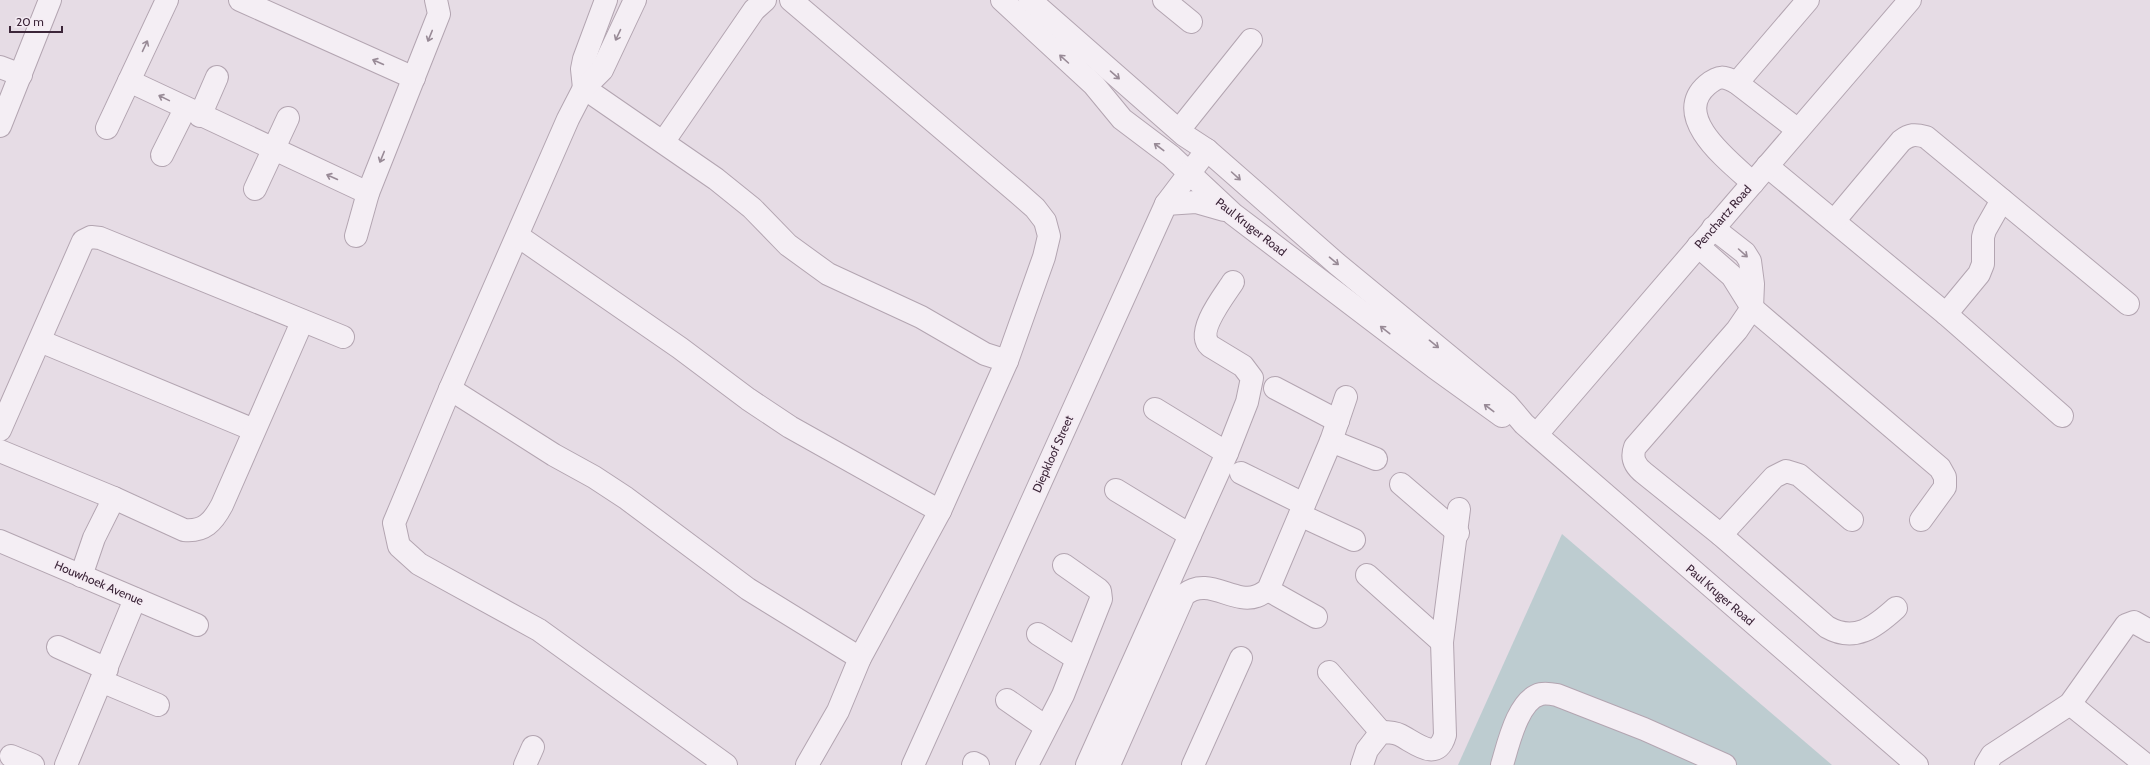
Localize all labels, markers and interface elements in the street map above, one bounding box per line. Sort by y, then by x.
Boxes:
scale bar [10,8,62,34]
text: 20 m [16,14,44,29]
one-way arrow [614,29,621,41]
one-way arrow [426,30,434,42]
one-way arrow [142,40,149,52]
one-way arrow [1059,54,1069,64]
one-way arrow [373,58,385,65]
one-way arrow [1110,70,1120,79]
one-way arrow [158,94,170,101]
one-way arrow [1153,143,1164,151]
one-way arrow [378,151,385,163]
one-way arrow [1231,171,1241,180]
one-way arrow [326,173,338,180]
street label: Penchartz Road [1691,182,1754,252]
street label: Paul Kruger Road [1213,194,1290,259]
one-way arrow [1738,248,1749,257]
one-way arrow [1328,257,1339,266]
one-way arrow [1380,325,1391,334]
one-way arrow [1428,340,1439,349]
one-way arrow [1484,404,1495,412]
street label: Diepkloof Street [1029,413,1076,495]
street label: Houwhoek Avenue [52,557,146,608]
street label: Paul Kruger Road [1683,561,1758,628]

